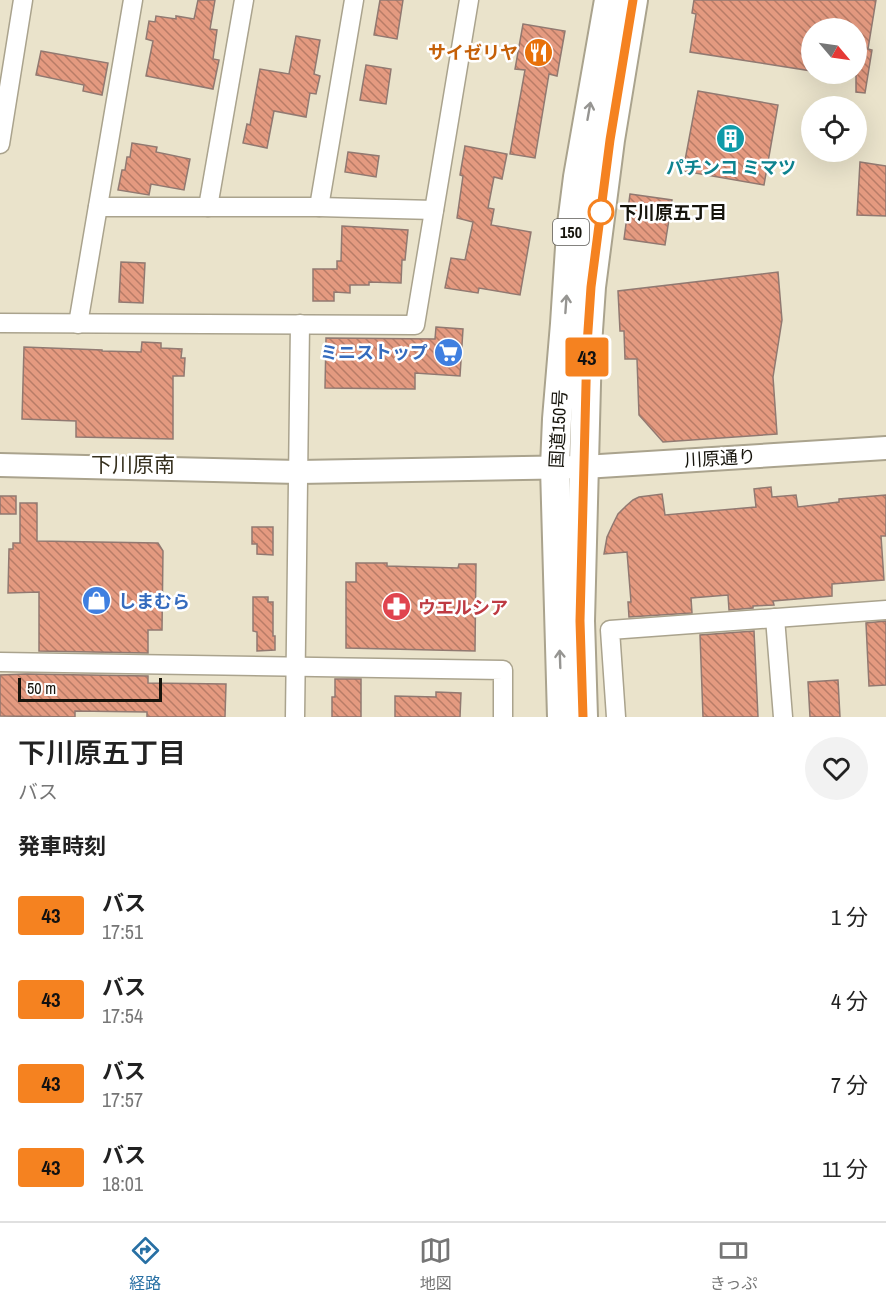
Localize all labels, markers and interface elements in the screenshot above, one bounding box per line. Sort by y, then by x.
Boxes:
north arrow [801,18,867,84]
map controls [801,18,867,162]
restaurant icon: サイゼリヤ [523,36,555,68]
place label: サイゼリヤ [428,40,518,65]
button: locate [801,96,867,162]
one-way arrow [584,101,595,121]
building icon: パチンコ ミマツ [715,122,747,154]
place label: パチンコ ミマツ [666,155,796,180]
marker: 下川原五丁目 [588,199,614,225]
place label: 下川原五丁目 [619,200,727,225]
road number: 150 [553,219,589,245]
one-way arrow [561,295,572,315]
supermarket icon: ミニストップ [433,336,465,368]
line badge: 43 [560,338,614,376]
place label: ミニストップ [320,340,428,365]
text: 43 [577,343,597,372]
street label: 国道150号 [543,389,573,469]
street label: 川原通り [683,444,757,472]
district label: 下川原南 [91,450,175,479]
shop icon: しまむら [81,585,113,617]
place label: しまむら [118,589,190,614]
pharmacy icon: ウエルシア [381,591,413,623]
place label: ウエルシア [418,595,508,620]
one-way arrow [554,649,566,669]
scale bar [18,675,162,702]
text: 50 m [27,677,56,699]
text: 下川原五丁目 [18,734,186,772]
button: heart [805,737,868,800]
text: バス [18,778,58,805]
text: 発車時刻 [18,831,106,861]
text: バス [102,888,146,918]
text: 43 [41,901,61,930]
text: 1 分 [831,902,868,932]
text: 17:51 [102,918,143,945]
text: バス [102,972,146,1002]
text: 43 [41,985,61,1014]
text: 4 分 [831,986,868,1016]
text: 17:54 [102,1002,143,1029]
text: バス [102,1056,146,1086]
text: 43 [41,1069,61,1098]
text: 7 分 [831,1070,868,1100]
text: 17:57 [102,1086,143,1113]
text: バス [102,1140,146,1170]
text: 43 [41,1153,61,1182]
text: 11 分 [822,1154,868,1184]
text: 18:01 [102,1170,143,1197]
tab: 経路 [129,1234,162,1294]
tab: 地図 [419,1234,452,1294]
tab: きっぷ [710,1234,757,1294]

